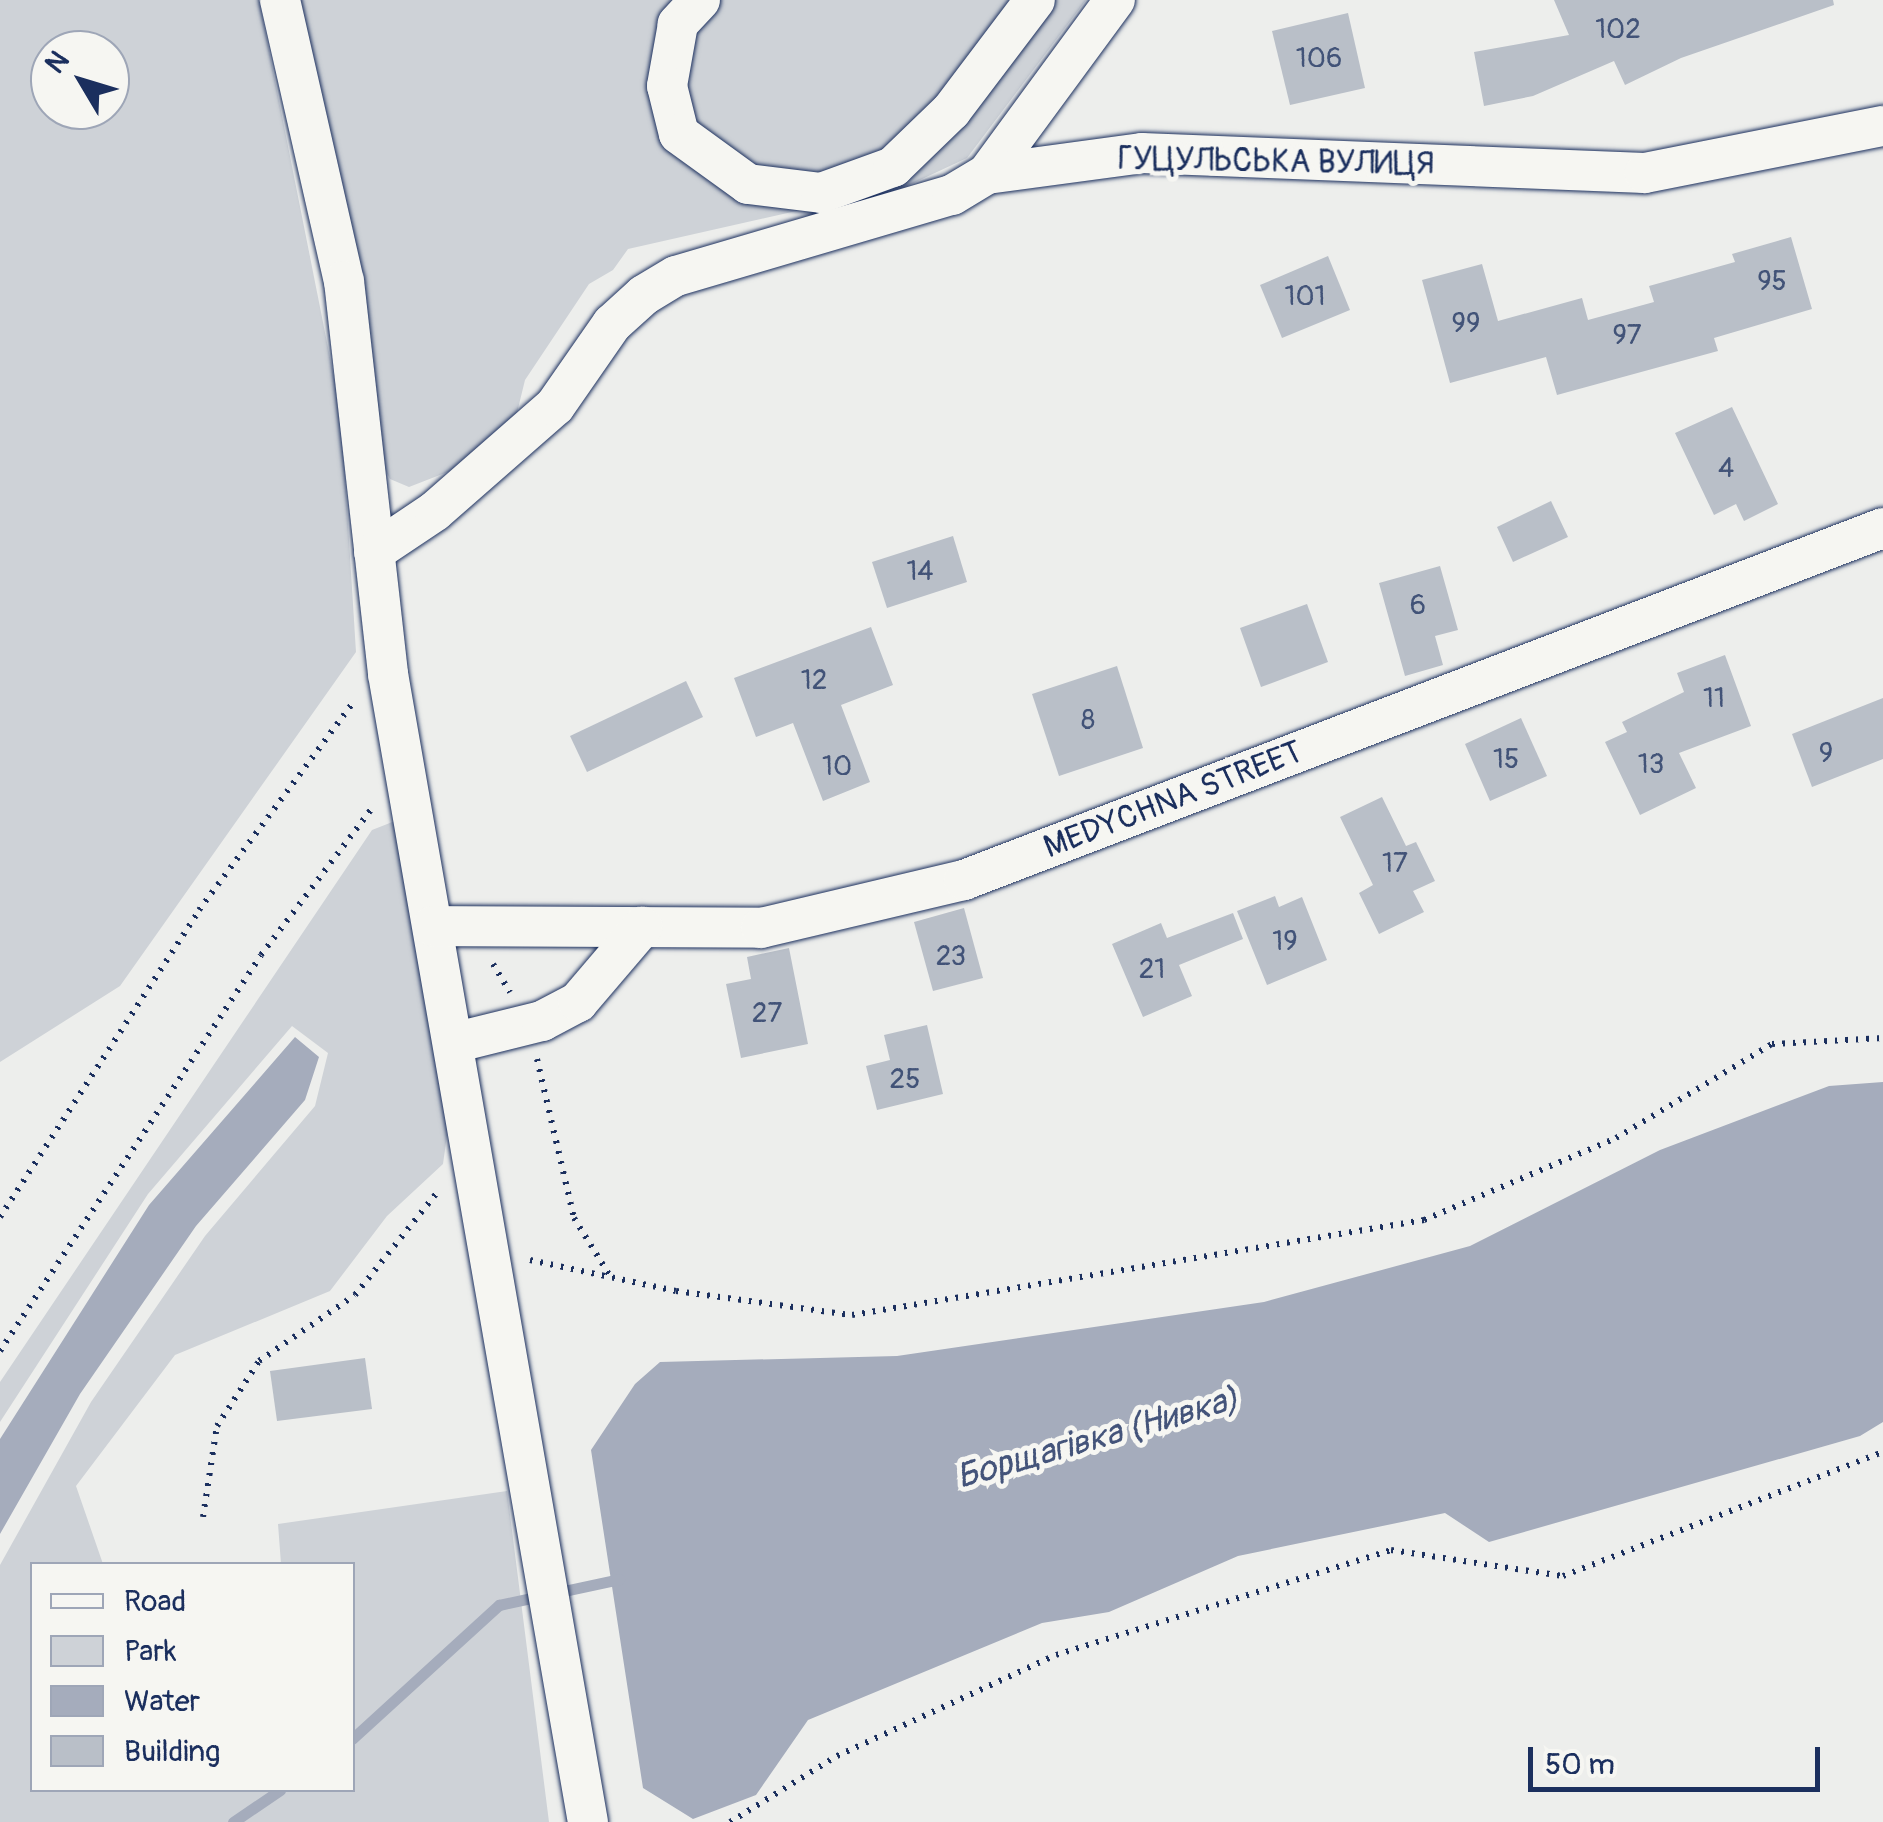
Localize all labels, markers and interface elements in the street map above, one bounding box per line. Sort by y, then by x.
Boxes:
house number: 102 [1595,13,1641,47]
north arrow [30,30,130,130]
house number: 106 [1296,42,1342,76]
text: N [38,44,77,81]
street label: ГУЦУЛЬСЬКА ВУЛИЦЯ [1117,140,1435,184]
house number: 95 [1757,265,1787,299]
house number: 101 [1284,280,1326,314]
house number: 99 [1452,307,1480,341]
house number: 97 [1612,319,1642,353]
house number: 4 [1718,452,1734,486]
house number: 14 [906,555,934,589]
house number: 6 [1410,589,1426,623]
house number: 12 [801,664,827,698]
house number: 11 [1703,682,1725,716]
house number: 8 [1081,704,1095,738]
street label: MEDYCHNA STREET [1038,733,1308,867]
house number: 9 [1819,737,1833,771]
house number: 15 [1493,743,1519,777]
house number: 13 [1638,748,1664,782]
house number: 10 [822,750,852,784]
house number: 17 [1382,847,1408,881]
house number: 19 [1272,925,1298,959]
house number: 23 [936,940,966,974]
house number: 21 [1139,953,1165,987]
house number: 27 [752,997,782,1031]
house number: 25 [890,1063,920,1097]
water label: Борщагівка (Нивка) [951,1378,1243,1498]
legend [30,1562,355,1792]
text: Road [124,1583,186,1620]
text: Park [124,1633,177,1670]
text: Water [124,1683,200,1720]
scale bar [1533,1727,1826,1789]
text: Building [124,1733,220,1770]
text: 50 m [1545,1746,1615,1783]

